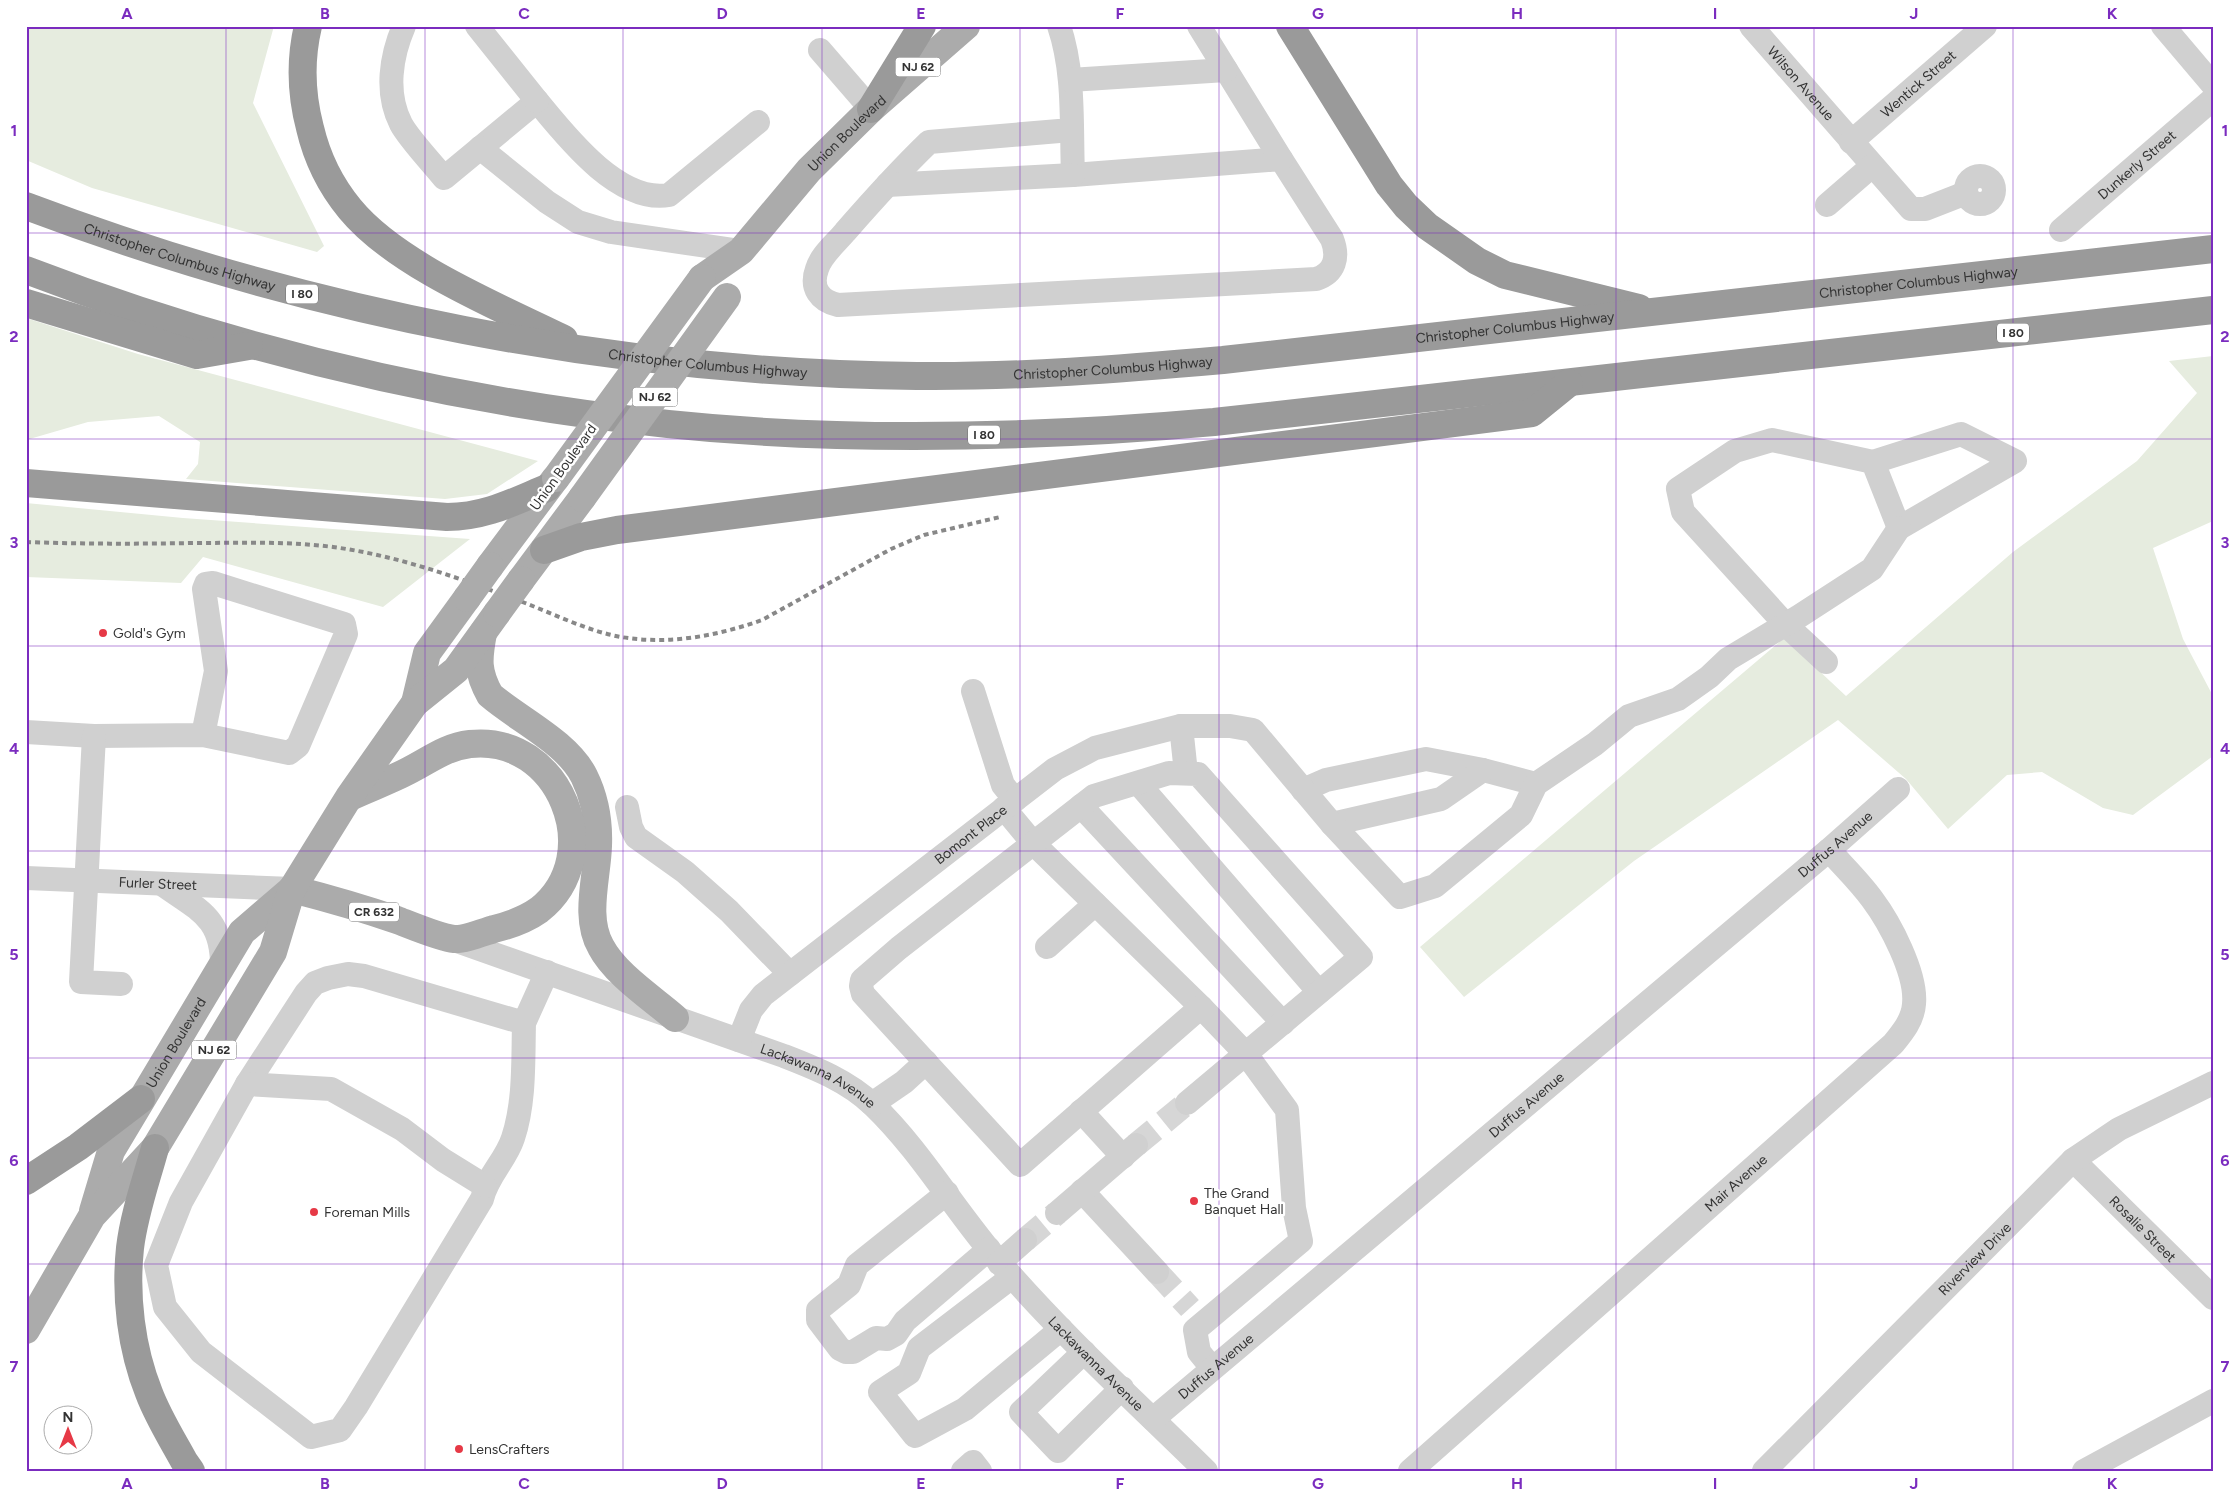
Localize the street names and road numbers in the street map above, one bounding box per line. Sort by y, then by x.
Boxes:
street label: Wilson Avenue [1764,43,1838,124]
street label: Wentick Street [1878,47,1960,121]
road number: NJ 62 [896,58,940,76]
street label: Union Boulevard [804,92,890,175]
street label: Dunkerly Street [2095,127,2180,203]
street label: Christopher Columbus Highway [81,220,278,295]
street label: Christopher Columbus Highway [1818,263,2019,302]
road number: I 80 [286,284,318,304]
street label: Christopher Columbus Highway [1415,308,1616,347]
road number: I 80 [1997,323,2029,342]
street label: Christopher Columbus Highway [607,346,808,381]
street label: Christopher Columbus Highway [1013,353,1214,384]
road number: NJ 62 [632,388,678,407]
street label: Union Boulevard [526,421,600,514]
road number: I 80 [968,426,1000,444]
street label: Bomont Place [931,801,1011,868]
street label: Duffus Avenue [1795,807,1876,881]
street label: Furler Street [118,874,197,894]
road number: CR 632 [349,902,399,922]
street label: Union Boulevard [143,994,210,1091]
road number: NJ 62 [192,1040,236,1060]
street label: Lackawanna Avenue [758,1040,879,1112]
street label: Duffus Avenue [1486,1068,1568,1142]
street label: Mair Avenue [1701,1151,1771,1215]
street label: Rosalie Street [2105,1192,2179,1266]
street label: Riverview Drive [1935,1219,2015,1299]
street label: Lackawanna Avenue [1044,1313,1147,1415]
street label: Duffus Avenue [1175,1330,1257,1403]

